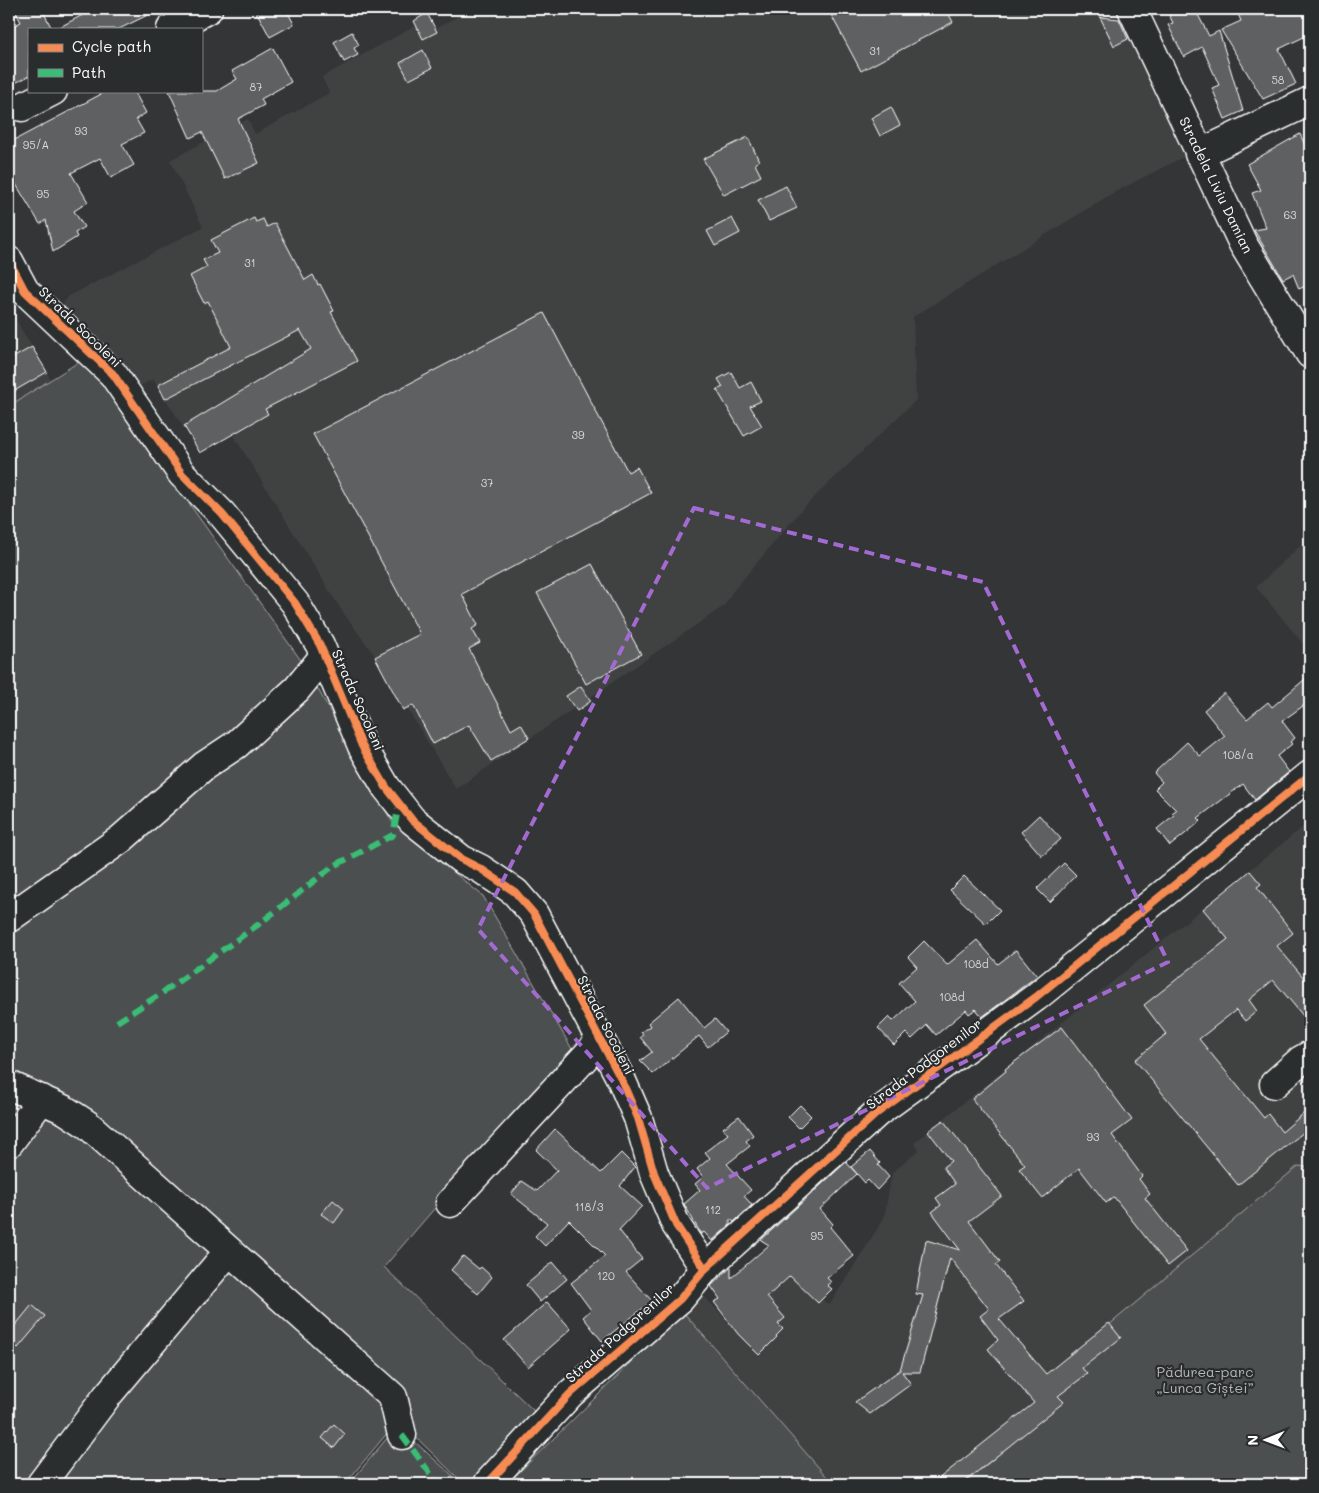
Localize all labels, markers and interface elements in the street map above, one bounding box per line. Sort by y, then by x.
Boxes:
legend [28,28,202,92]
text: Cycle path [72,36,151,56]
house number: 31 [869,43,881,58]
text: Path [72,62,106,82]
house number: 58 [1271,72,1285,87]
house number: 87 [250,79,262,94]
street label: Stradela Liviu Damian [1175,113,1258,256]
house number: 93 [75,123,88,138]
house number: 95/A [23,137,49,152]
house number: 95 [37,186,49,201]
house number: 63 [1283,207,1297,222]
house number: 31 [244,255,256,270]
street label: Strada Socoleni [35,282,126,371]
house number: 39 [572,427,585,442]
house number: 37 [481,475,493,490]
street label: Strada Socoleni [328,646,389,753]
house number: 108/a [1223,747,1254,762]
house number: 108d [963,956,989,971]
street label: Strada Socoleni [573,972,640,1078]
house number: 108d [939,989,965,1004]
street label: Strada Podgorenilor [862,1014,986,1113]
house number: 93 [1087,1129,1100,1144]
house number: 118/3 [575,1199,604,1214]
house number: 112 [705,1202,721,1217]
house number: 95 [811,1228,823,1243]
house number: 120 [597,1268,615,1283]
street label: Strada Podgorenilor [561,1279,678,1387]
park label: Pădurea-parc „Lunca Gîștei” [1156,1362,1254,1397]
north arrow [1242,1416,1292,1466]
text: N [1243,1435,1262,1446]

